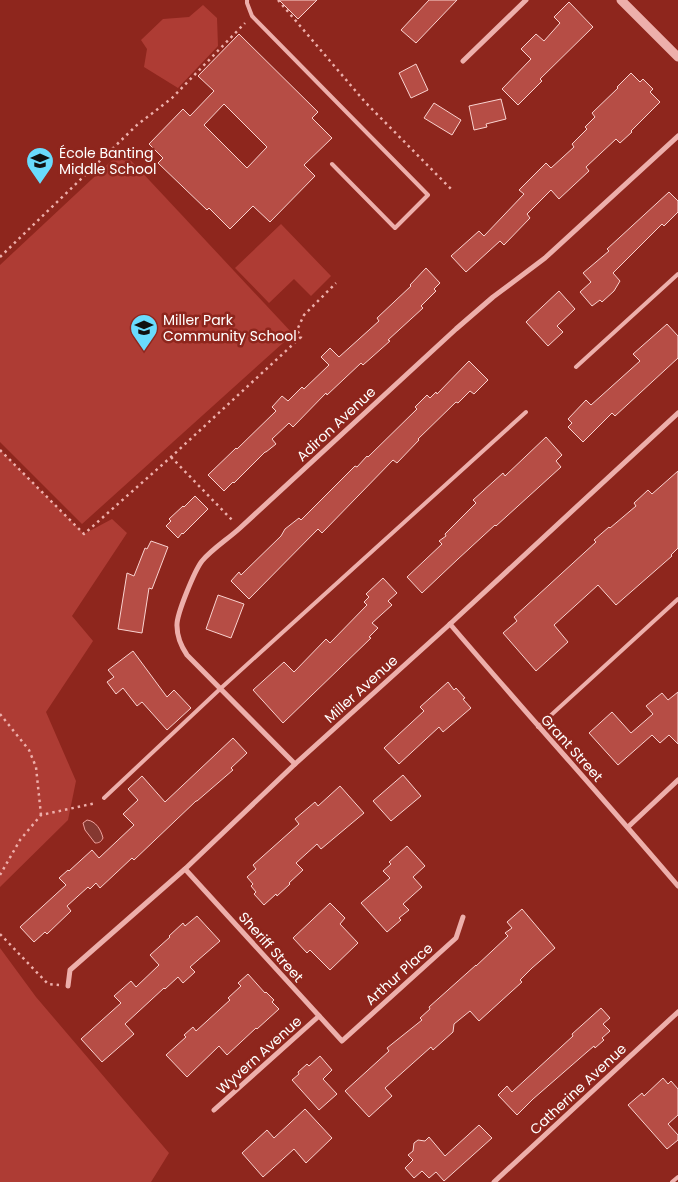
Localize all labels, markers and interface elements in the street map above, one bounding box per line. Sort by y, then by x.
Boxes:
place label: École Banting Middle School [59,143,156,179]
school or university icon: École Banting Middle School [25,146,55,185]
place label: Miller Park Community School [163,310,297,346]
school or university icon: Miller Park Community School [129,313,159,352]
street label: Adiron Avenue [292,382,380,466]
street label: Miller Avenue [320,650,402,727]
street label: Grant Street [536,710,608,786]
street label: Sheriff Street [234,907,308,987]
street label: Arthur Place [361,938,437,1010]
street label: Wyvern Avenue [212,1011,306,1099]
street label: Catherine Avenue [525,1039,631,1139]

